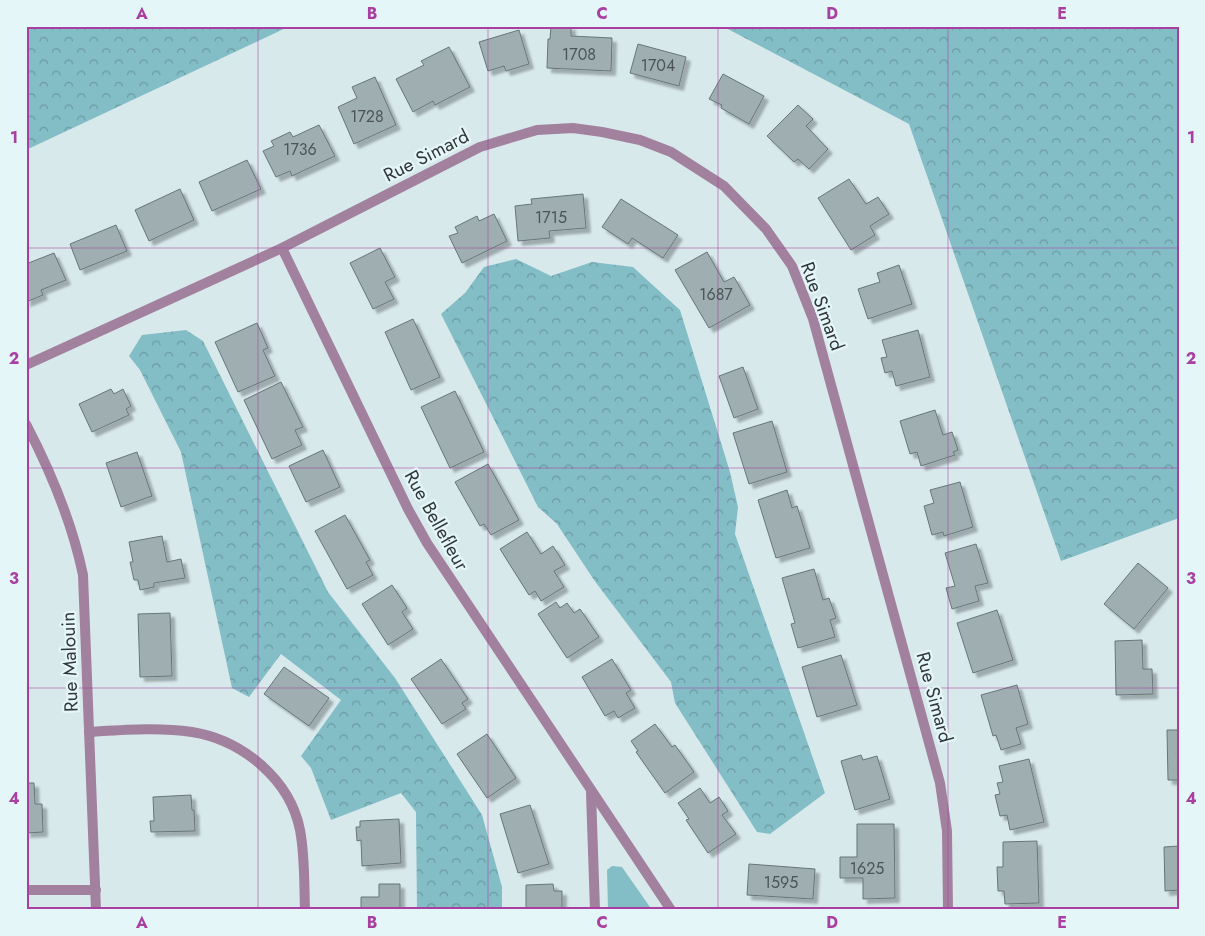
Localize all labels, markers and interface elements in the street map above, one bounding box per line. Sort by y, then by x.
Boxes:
text: A [135,2,148,25]
text: B [367,2,377,25]
text: C [596,2,608,25]
text: D [826,2,838,25]
text: E [1057,2,1067,25]
house number: 1708 [562,43,596,66]
house number: 1704 [641,54,675,77]
house number: 1728 [350,105,384,128]
street label: Rue Simard [379,122,474,189]
text: 1 [10,126,18,149]
text: 1 [1187,126,1195,149]
house number: 1736 [283,138,317,161]
house number: 1715 [535,206,567,229]
street label: Rue Simard [794,258,851,354]
house number: 1687 [699,283,733,306]
text: 2 [9,347,19,370]
text: 2 [1186,347,1196,370]
street label: Rue Bellefleur [398,465,476,576]
text: 3 [9,567,19,590]
text: 3 [1186,567,1196,590]
street label: Rue Malouin [54,611,85,713]
street label: Rue Simard [909,649,960,745]
text: 4 [8,787,20,810]
text: 4 [1185,787,1197,810]
house number: 1625 [850,857,884,880]
house number: 1595 [764,871,798,894]
text: A [135,911,148,934]
text: B [367,911,377,934]
text: C [596,911,608,934]
text: D [826,911,838,934]
text: E [1057,911,1067,934]

